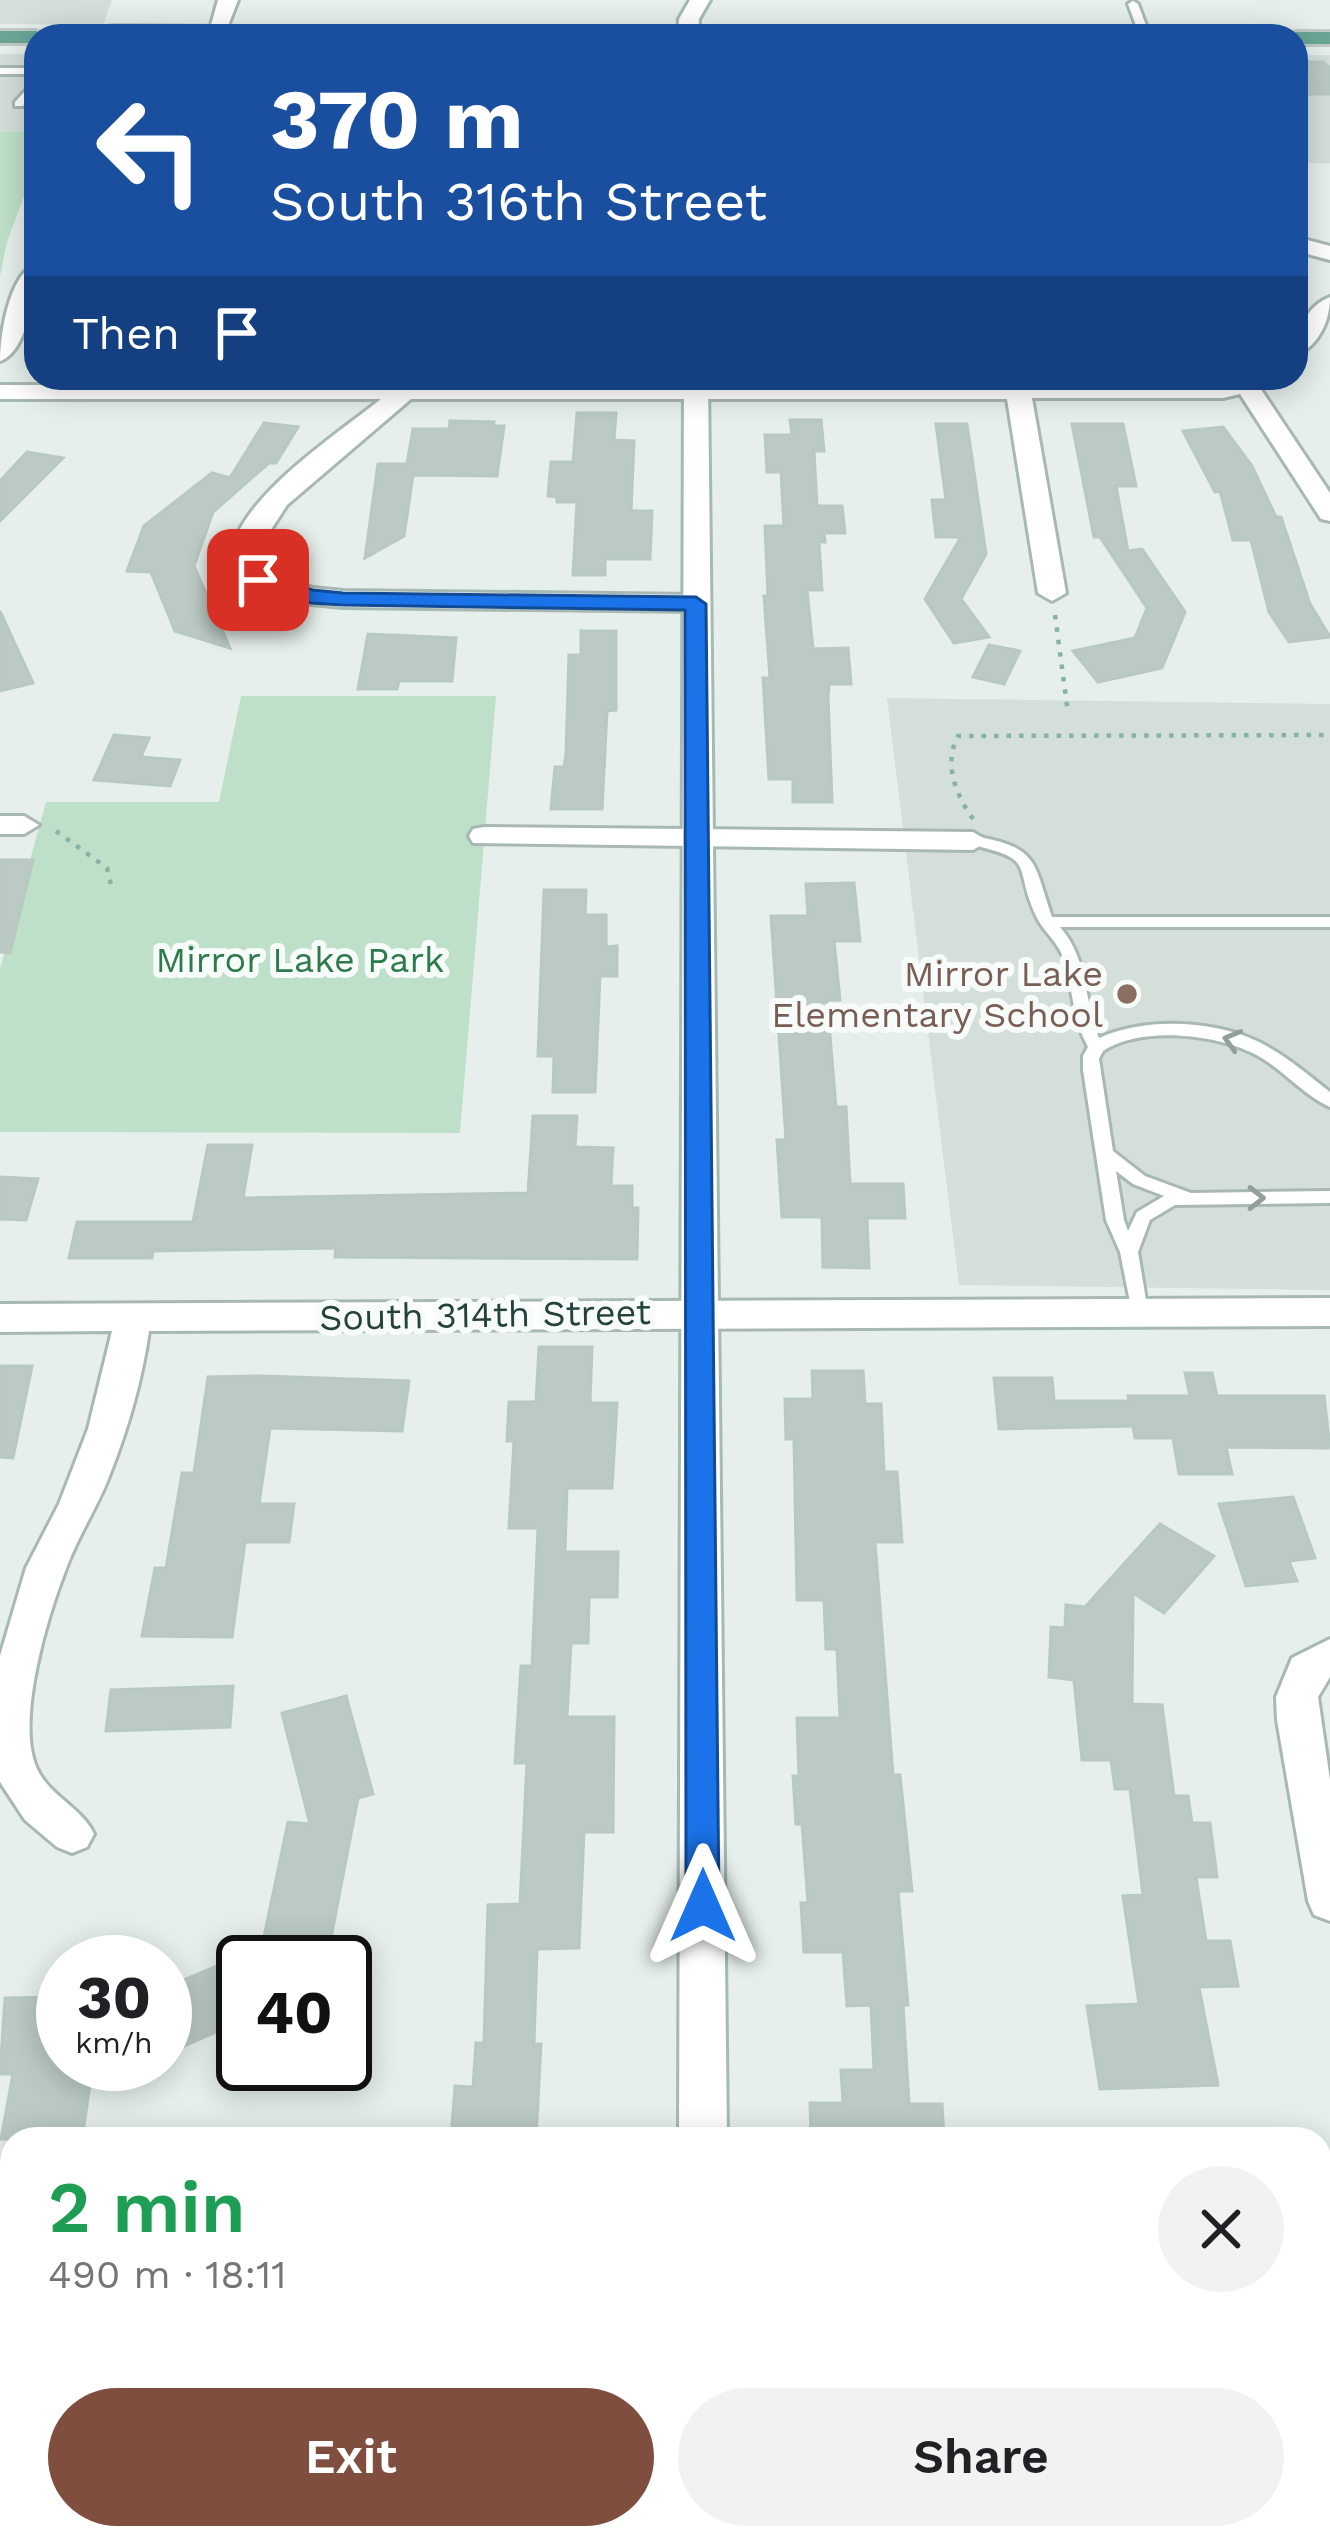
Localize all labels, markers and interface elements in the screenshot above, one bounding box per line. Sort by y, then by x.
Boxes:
text: 370 m [270,70,524,168]
icon: left [72,72,228,228]
text: South 316th Street [270,170,767,233]
icon: arrive [204,300,270,366]
text: Then [72,307,180,360]
pin [207,529,309,631]
icon: arrive [225,547,291,613]
park label: Mirror Lake Park [155,939,445,981]
place label: Mirror Lake Elementary School [771,953,1103,1036]
marker: Mirror Lake Elementary School [1114,981,1140,1007]
one-way arrow [1222,1029,1243,1054]
one-way arrow [1248,1185,1266,1211]
street label: South 314th Street [319,1291,651,1339]
position arrow [640,1843,766,1969]
speed limit sign: 40 [216,1935,372,2091]
text: 30 [77,1962,151,2033]
text: km/h [75,2025,153,2060]
text: 2 min [48,2165,246,2249]
button: close [1158,2166,1284,2292]
text: 490 m · 18:11 [48,2252,286,2297]
button: Exit [48,2388,654,2526]
button: Share [678,2388,1284,2526]

